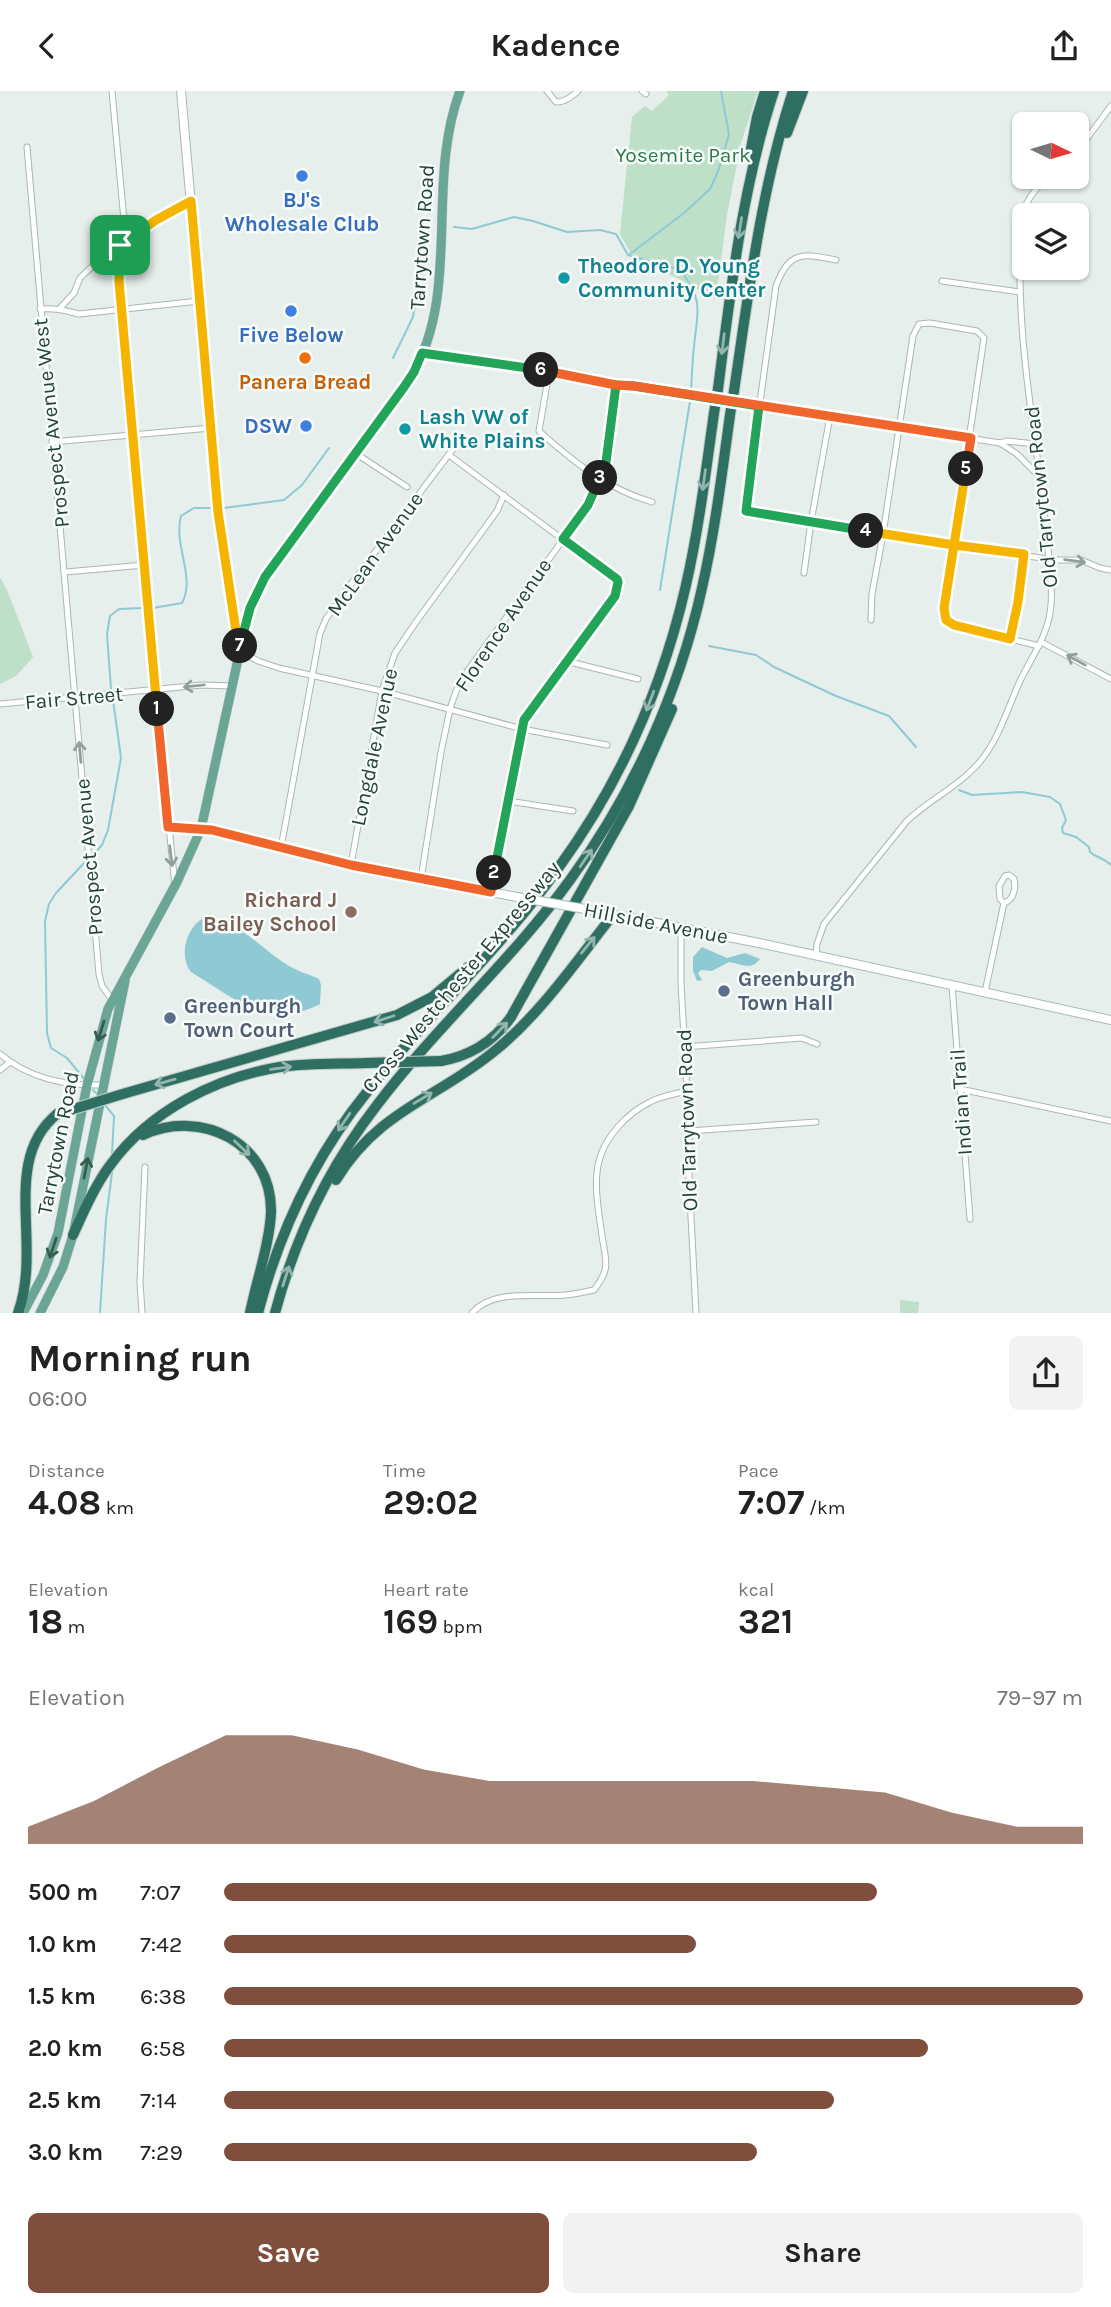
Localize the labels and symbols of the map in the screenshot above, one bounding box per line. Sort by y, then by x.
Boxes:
north arrow [1012,112,1088,189]
park label: Yosemite Park [615,143,751,167]
street label: Tarrytown Road [405,163,439,311]
marker: BJ's Wholesale Club [294,168,310,184]
place label: BJ's Wholesale Club [225,188,379,236]
pin [90,215,150,275]
one-way arrow [733,217,746,239]
place label: Theodore D. Young Community Center [578,254,766,302]
marker: Theodore D. Young Community Center [556,270,572,286]
marker: Five Below [283,303,299,319]
street label: Prospect Avenue West [28,317,74,529]
place label: Five Below [239,323,343,347]
one-way arrow [717,332,730,355]
marker: Panera Bread [297,350,313,366]
pin: 6 [524,353,558,387]
place label: Panera Bread [239,370,371,394]
place label: Lash VW of White Plains [419,405,546,453]
street label: Old Tarrytown Road [1020,405,1062,589]
place label: DSW [244,414,292,438]
marker: DSW [298,418,314,434]
marker: Lash VW of White Plains [397,421,413,437]
pin: 5 [948,451,984,487]
pin: 3 [582,461,618,495]
one-way arrow [697,468,710,491]
street label: McLean Avenue [322,487,428,621]
pin: 4 [848,513,884,549]
street label: Florence Avenue [450,554,556,696]
one-way arrow [1063,554,1086,567]
pin: 7 [222,629,258,663]
one-way arrow [1066,653,1087,666]
street label: Longdale Avenue [346,666,402,828]
one-way arrow [183,680,205,693]
street label: Fair Street [24,682,124,714]
one-way arrow [643,689,656,711]
pin: 1 [140,691,174,727]
one-way arrow [73,742,86,764]
street label: Prospect Avenue [70,777,108,937]
one-way arrow [165,844,178,867]
one-way arrow [579,849,593,868]
pin: 2 [476,855,512,891]
street label: Cross Westchester Expressway [357,856,565,1098]
place label: Richard J Bailey School [203,888,337,936]
street label: Hillside Avenue [582,897,730,949]
marker: Richard J Bailey School [343,904,359,920]
one-way arrow [581,936,596,955]
place label: Greenburgh Town Hall [738,967,855,1015]
marker: Greenburgh Town Hall [716,983,732,999]
place label: Greenburgh Town Court [184,994,301,1042]
marker: Greenburgh Town Court [162,1010,178,1026]
one-way arrow [373,1014,395,1026]
one-way arrow [94,1019,107,1041]
one-way arrow [491,1022,508,1039]
street label: Old Tarrytown Road [672,1028,702,1212]
street label: Indian Trail [945,1048,977,1156]
one-way arrow [269,1061,292,1074]
street label: Tarrytown Road [32,1069,84,1217]
one-way arrow [154,1076,177,1089]
one-way arrow [412,1090,432,1104]
one-way arrow [337,1112,351,1132]
one-way arrow [233,1140,250,1157]
one-way arrow [80,1157,93,1180]
one-way arrow [46,1237,59,1259]
one-way arrow [281,1265,293,1287]

